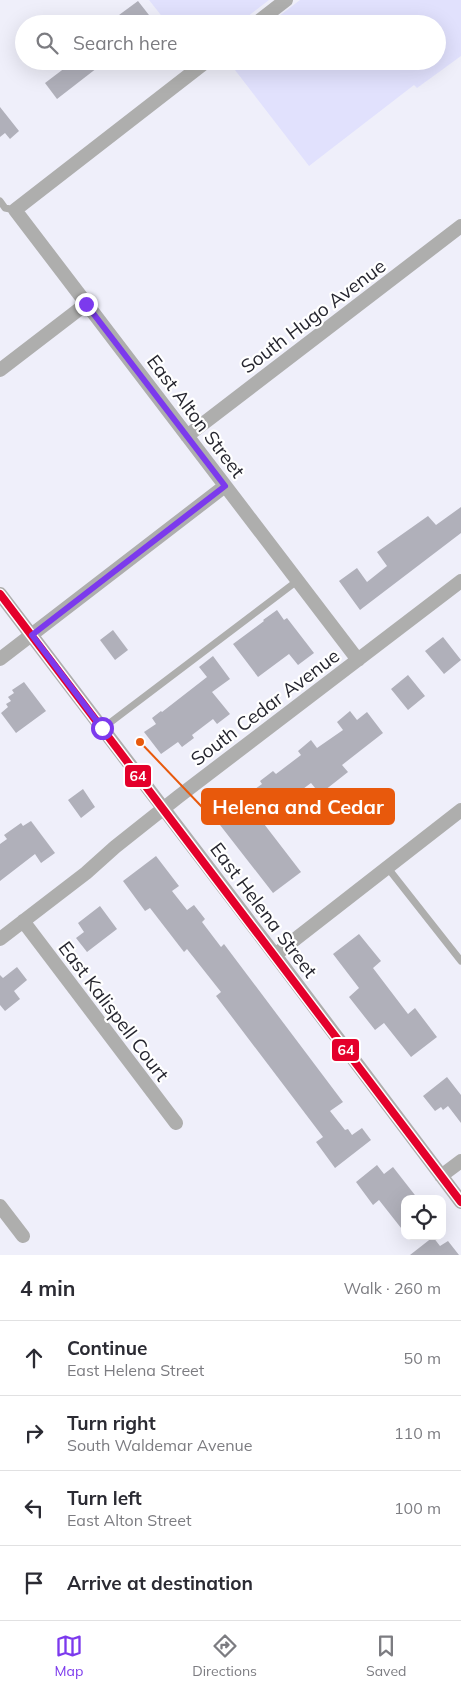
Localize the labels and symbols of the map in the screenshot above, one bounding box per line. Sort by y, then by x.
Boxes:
street label: South Hugo Avenue [236,254,390,378]
route end [75,293,98,316]
street label: East Alton Street [142,350,250,483]
street label: South Cedar Avenue [186,643,344,771]
route start [91,717,114,740]
line badge: 64 [124,764,152,788]
text: 64 [130,767,147,785]
callout: Helena and Cedar [202,789,394,824]
text: Helena and Cedar [212,794,384,819]
street label: East Helena Street [205,838,323,983]
street label: East Kalispell Court [53,936,175,1086]
line badge: 64 [331,1038,360,1062]
text: 64 [338,1041,355,1059]

